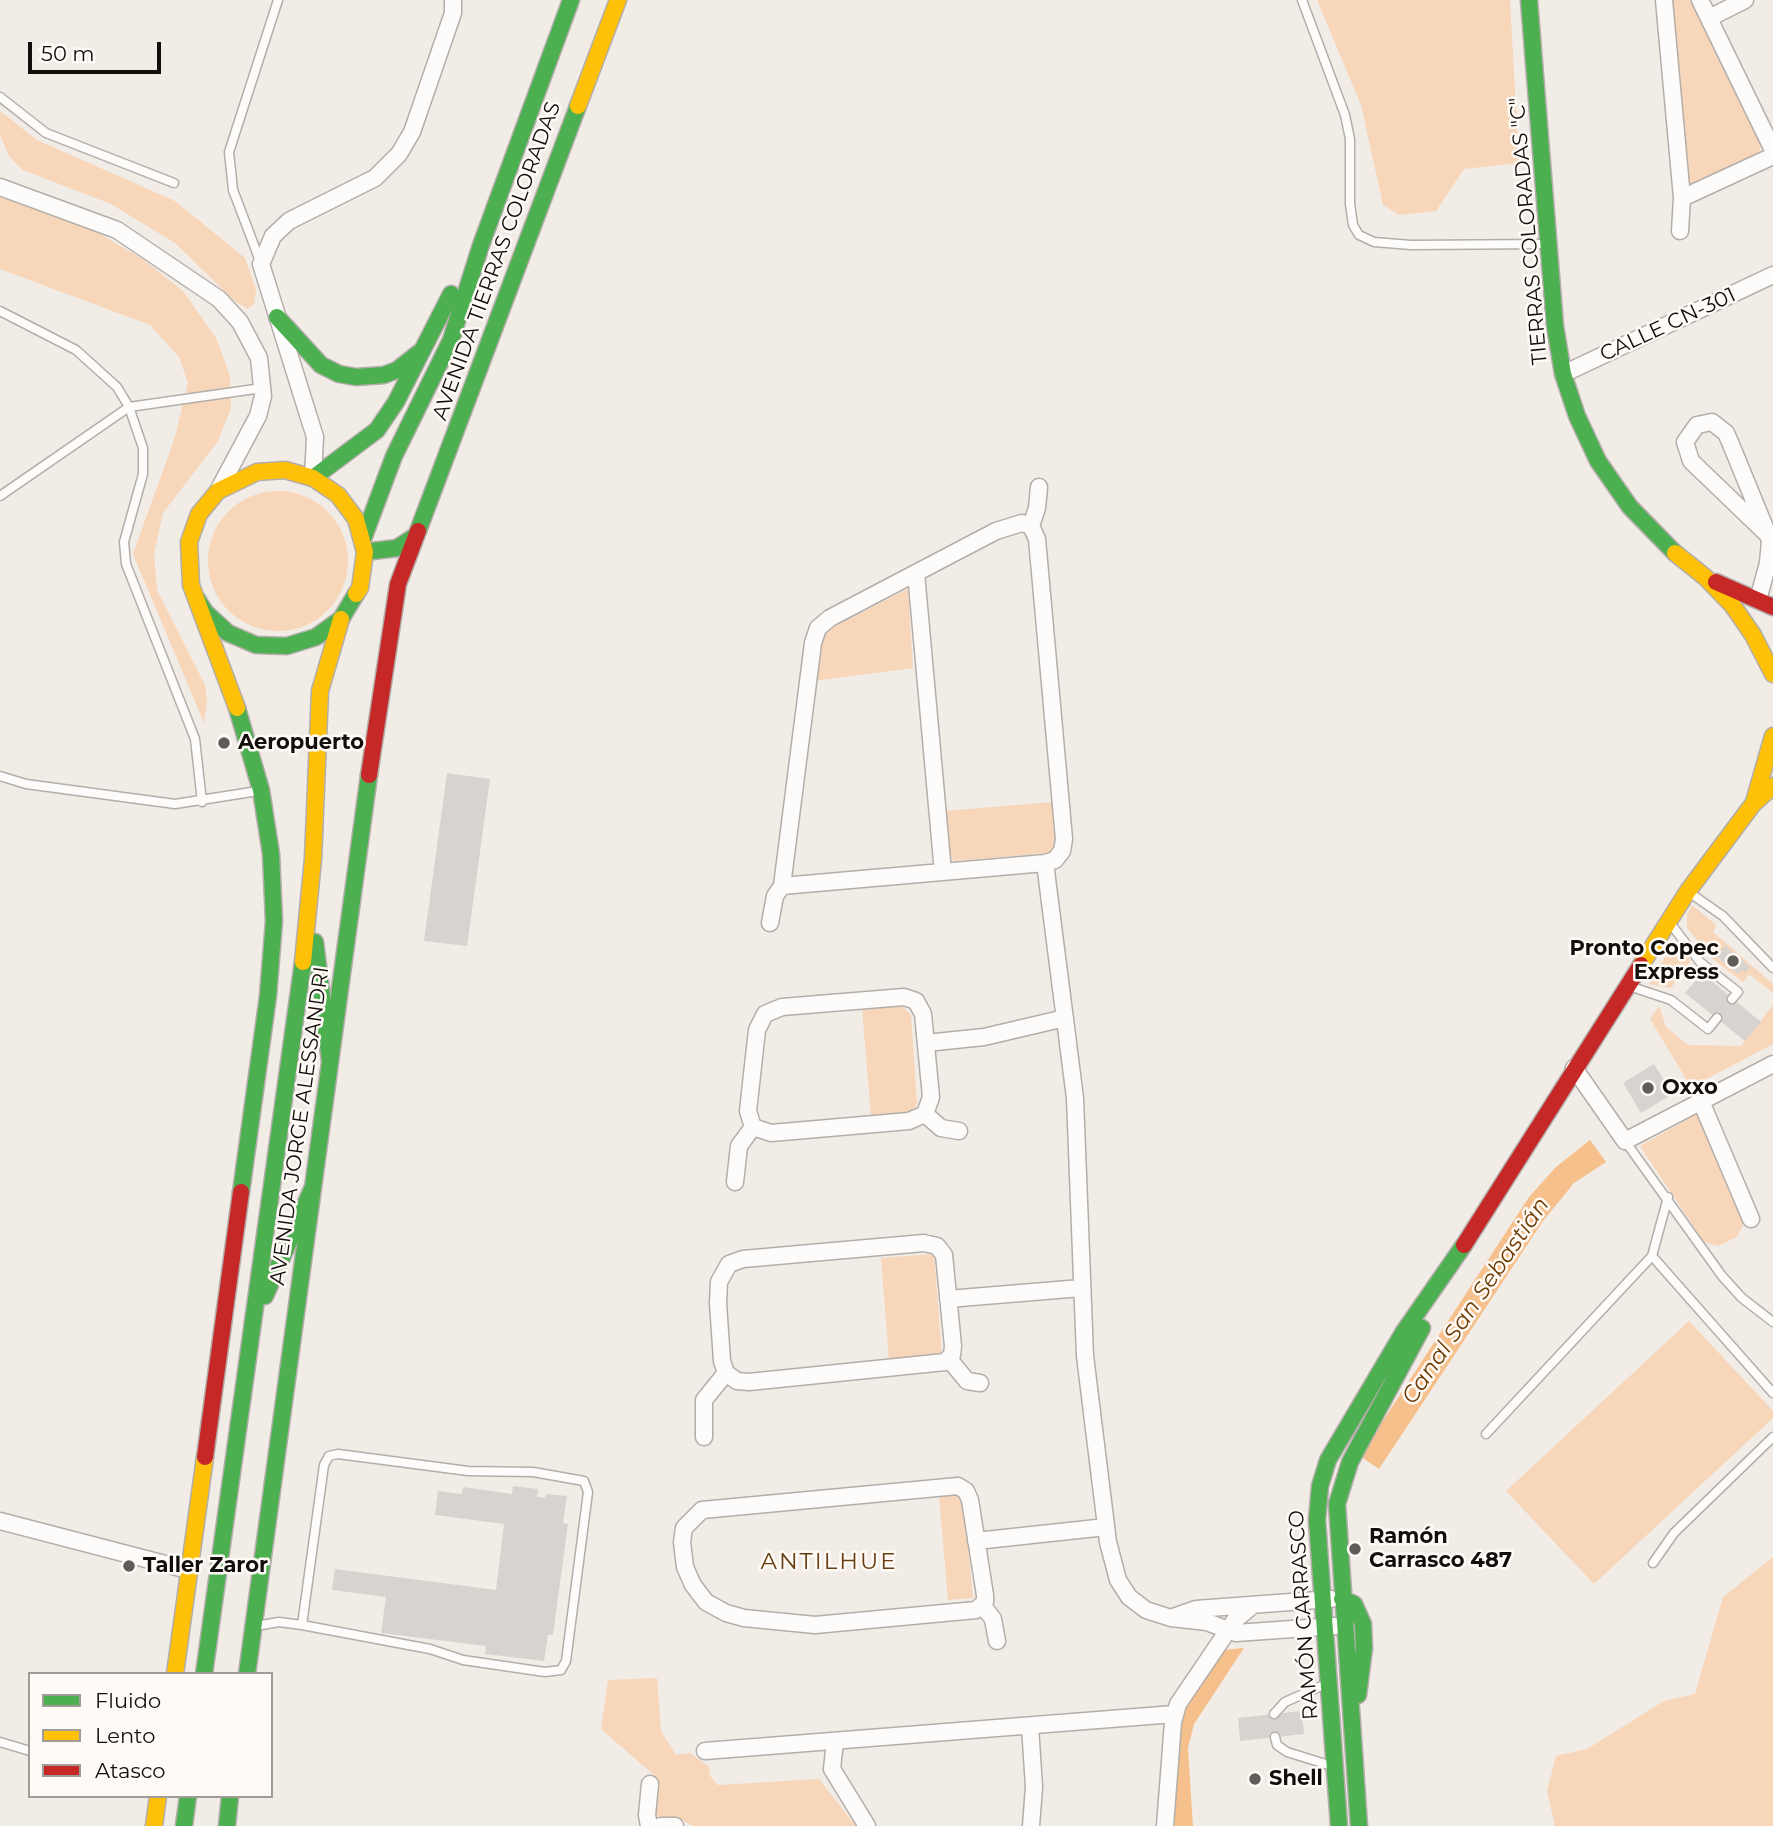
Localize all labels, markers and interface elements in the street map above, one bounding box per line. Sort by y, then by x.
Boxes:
scale bar [32,28,164,72]
text: 50 m [41,41,95,66]
street label: TIERRAS COLORADAS "C" [1505,96,1553,366]
street label: AVENIDA TIERRAS COLORADAS [428,98,566,424]
street label: CALLE CN-301 [1596,283,1740,367]
place label: Aeropuerto [238,730,364,756]
marker: Aeropuerto [216,735,232,751]
place label: Pronto Copec Express [1570,936,1719,986]
marker: Pronto Copec Express [1725,953,1741,969]
street label: AVENIDA JORGE ALESSANDRI [265,965,335,1287]
place label: Oxxo [1662,1075,1718,1101]
marker: Oxxo [1640,1080,1656,1096]
water label: Canal San Sebastián [1397,1192,1555,1410]
street label: RAMÓN CARRASCO [1284,1509,1324,1721]
place label: Ramón Carrasco 487 [1369,1524,1512,1574]
marker: Ramón Carrasco 487 [1347,1541,1363,1557]
district label: ANTILHUE [761,1548,897,1576]
place label: Taller Zaror [143,1553,268,1579]
marker: Taller Zaror [121,1558,137,1574]
legend [28,1672,273,1798]
text: Fluido [95,1688,161,1713]
text: Lento [95,1723,155,1748]
text: Atasco [95,1758,166,1783]
place label: Shell [1269,1766,1323,1792]
marker: Shell [1247,1771,1263,1787]

